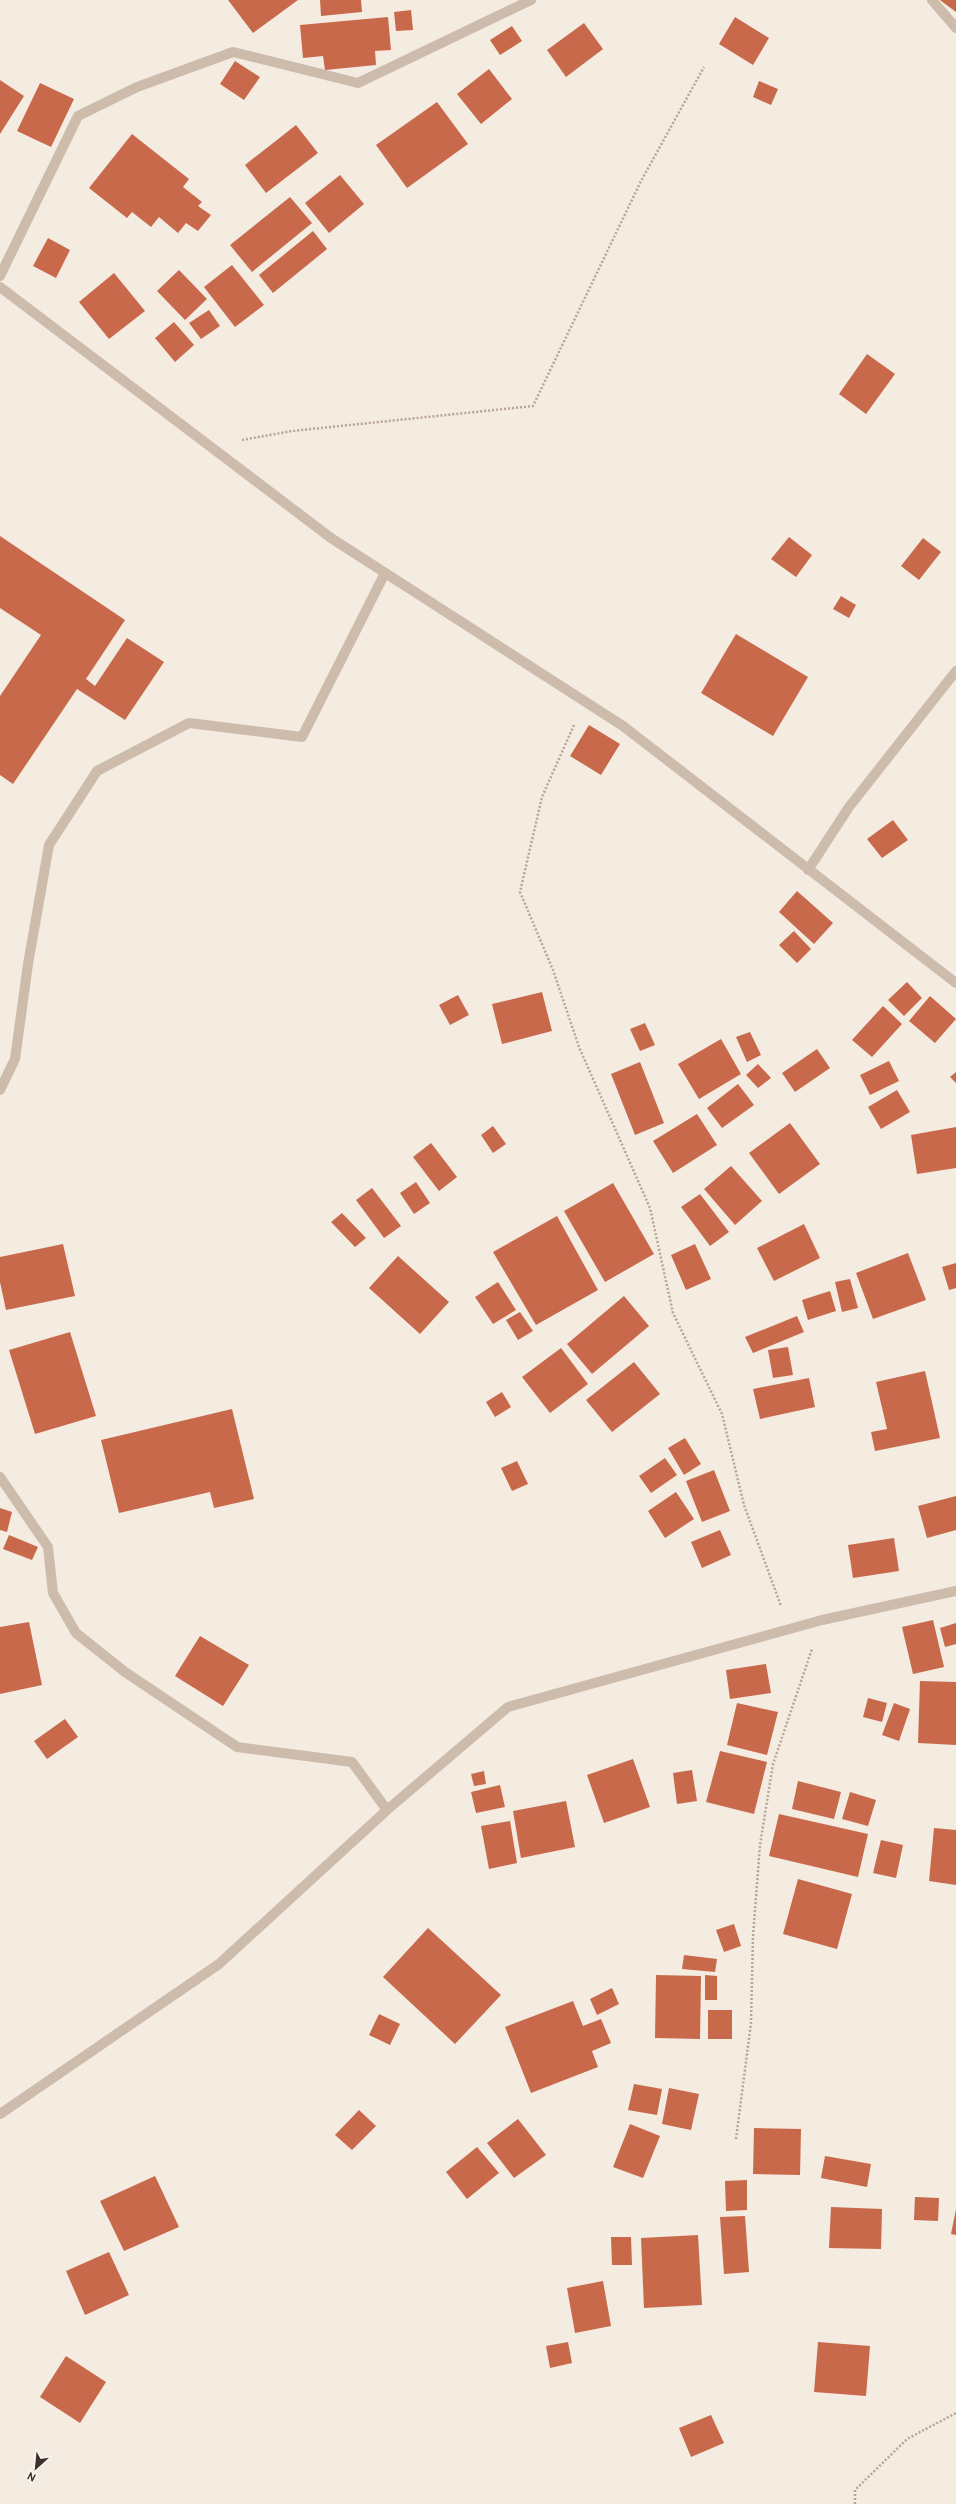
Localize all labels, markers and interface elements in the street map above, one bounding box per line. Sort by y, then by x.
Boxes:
north arrow [16,2448,56,2488]
text: N [25,2468,39,2484]

